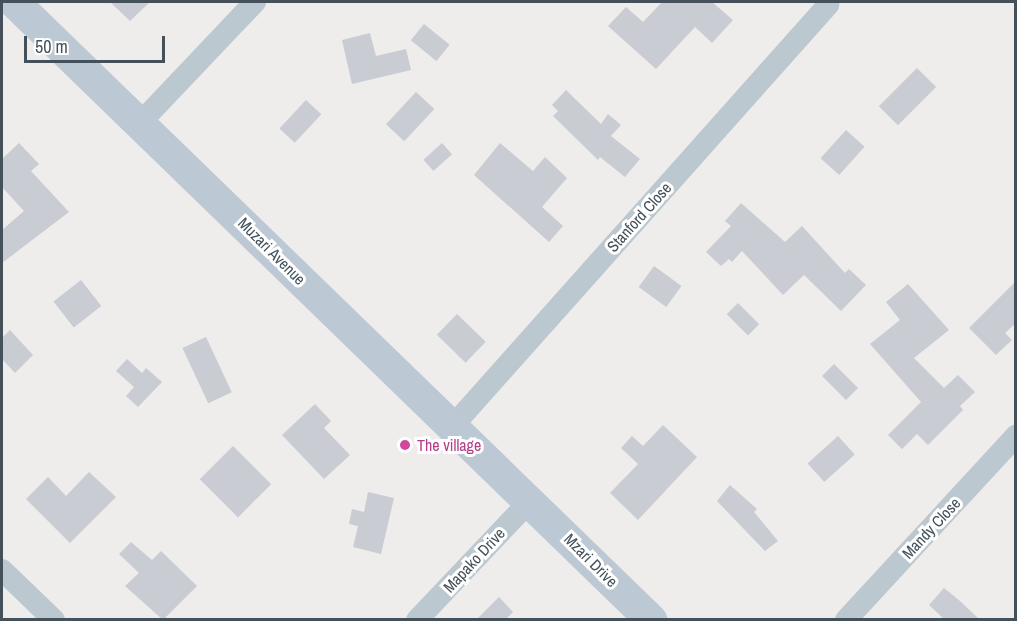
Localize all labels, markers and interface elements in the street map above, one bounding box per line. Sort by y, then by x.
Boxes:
scale bar [27,24,168,62]
text: 50 m [35,34,68,59]
street label: Stanford Close [603,178,675,256]
street label: Muzari Avenue [234,213,310,289]
place label: The village [417,435,481,455]
marker: The village [398,438,412,452]
street label: Mandy Close [898,493,964,563]
street label: Mapako Drive [439,524,509,596]
street label: Mzari Drive [560,529,622,591]

